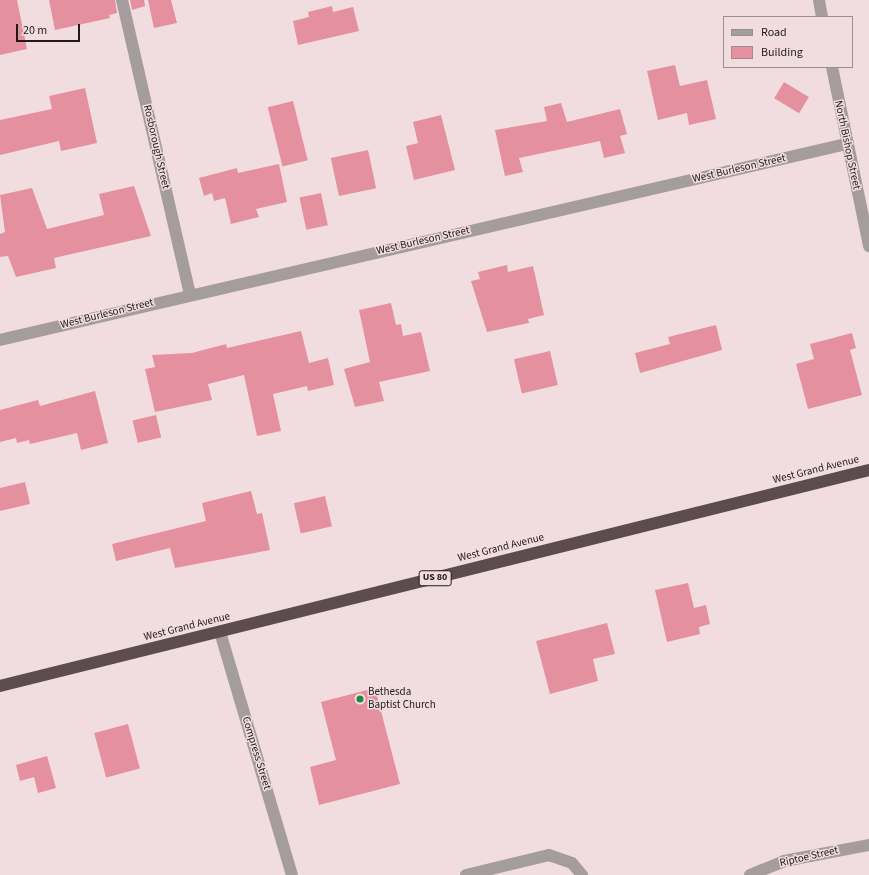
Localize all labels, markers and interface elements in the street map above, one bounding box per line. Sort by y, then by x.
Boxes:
scale bar [18,16,82,42]
legend [723,16,853,68]
text: 20 m [23,22,47,39]
text: Road [761,24,787,41]
text: Building [761,44,803,61]
street label: North Bishop Street [831,99,863,191]
street label: Rosborough Street [140,104,172,190]
street label: West Burleson Street [691,152,787,186]
street label: West Burleson Street [375,224,471,258]
street label: West Burleson Street [59,296,155,332]
street label: West Grand Avenue [771,453,861,487]
street label: West Grand Avenue [456,531,546,565]
road number: US 80 [418,570,452,586]
street label: West Grand Avenue [142,610,232,644]
place label: Bethesda Baptist Church [368,686,436,712]
marker: Bethesda Baptist Church [355,694,365,704]
street label: Compress Street [239,715,273,791]
street label: Riptoe Street [778,844,840,870]

